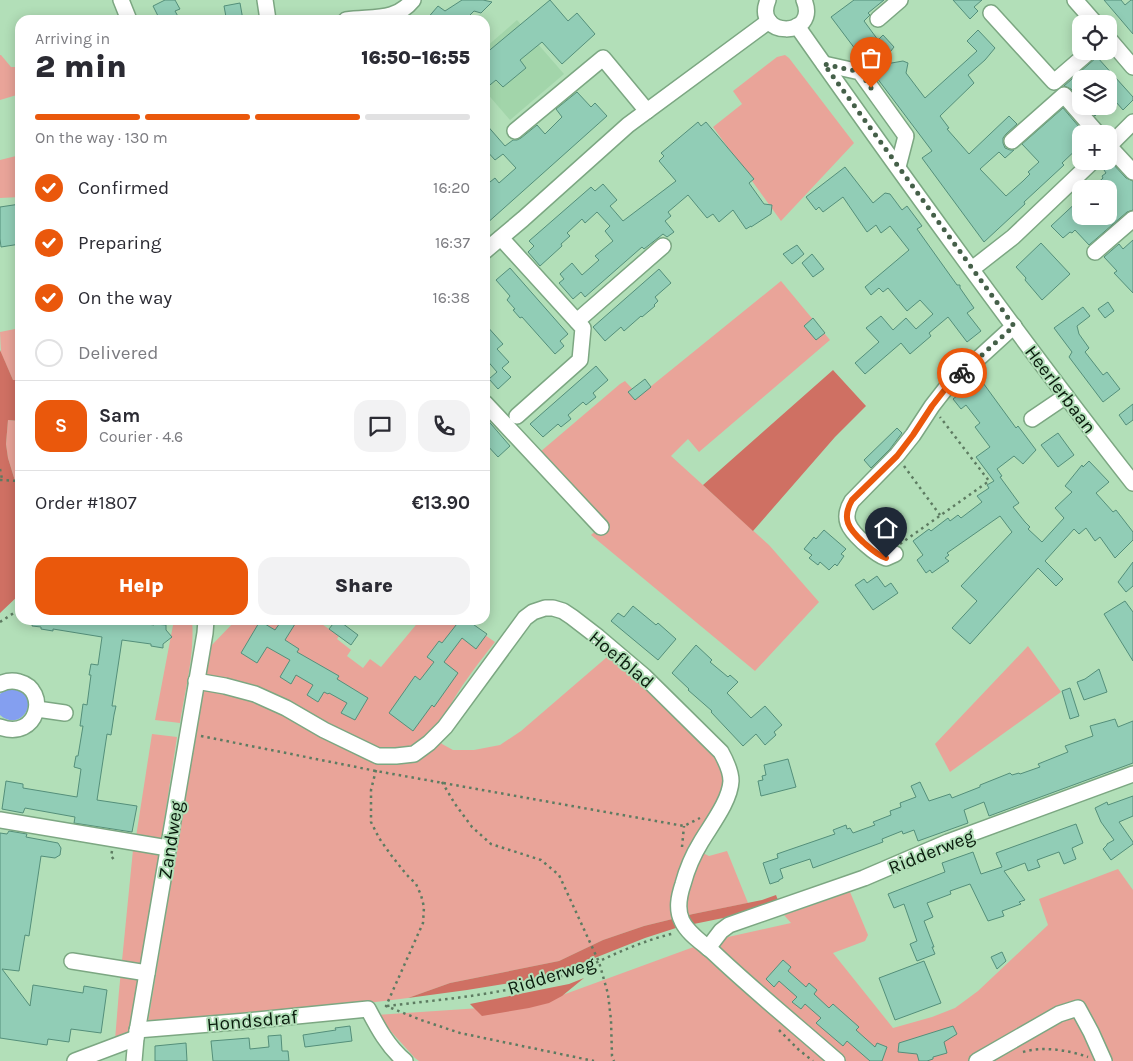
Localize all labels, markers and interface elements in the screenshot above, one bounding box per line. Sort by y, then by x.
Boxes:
map controls [1072,15,1117,225]
button: locate [1072,15,1117,60]
text: Arriving in [35,29,110,48]
pin [850,37,892,88]
icon: bag [857,44,885,72]
text: 16:50–16:55 [361,47,470,69]
text: 2 min [35,48,127,85]
button: layers [1072,70,1117,115]
button: + [1072,125,1117,170]
text: On the way · 130 m [35,128,168,147]
icon: check [35,174,63,202]
text: Confirmed [78,177,169,199]
text: 16:20 [433,178,470,197]
button: − [1072,180,1117,225]
icon: check [35,229,63,257]
text: Preparing [78,232,161,254]
text: 16:37 [435,233,470,252]
icon: check [35,284,63,312]
text: On the way [78,287,172,309]
text: 16:38 [433,288,470,307]
street label: Heerlerbaan [1020,341,1100,438]
text: Delivered [78,342,158,364]
courier [937,348,987,398]
icon: bike [948,359,976,387]
button: chat [354,400,406,452]
button: phone [418,400,470,452]
text: Sam [99,405,140,427]
text: S [55,415,67,437]
text: Courier · 4.6 [99,427,183,446]
text: Order #1807 [35,492,137,514]
text: €13.90 [412,492,470,514]
pin [865,507,907,558]
icon: home [872,514,900,542]
button: Help [35,557,248,615]
button: Share [258,557,470,615]
street label: Hoefblad [585,626,658,693]
street label: Zandweg [154,799,188,881]
street label: Ridderweg [885,825,978,879]
street label: Ridderweg [505,952,598,1000]
street label: Hondsdraf [206,1006,299,1036]

